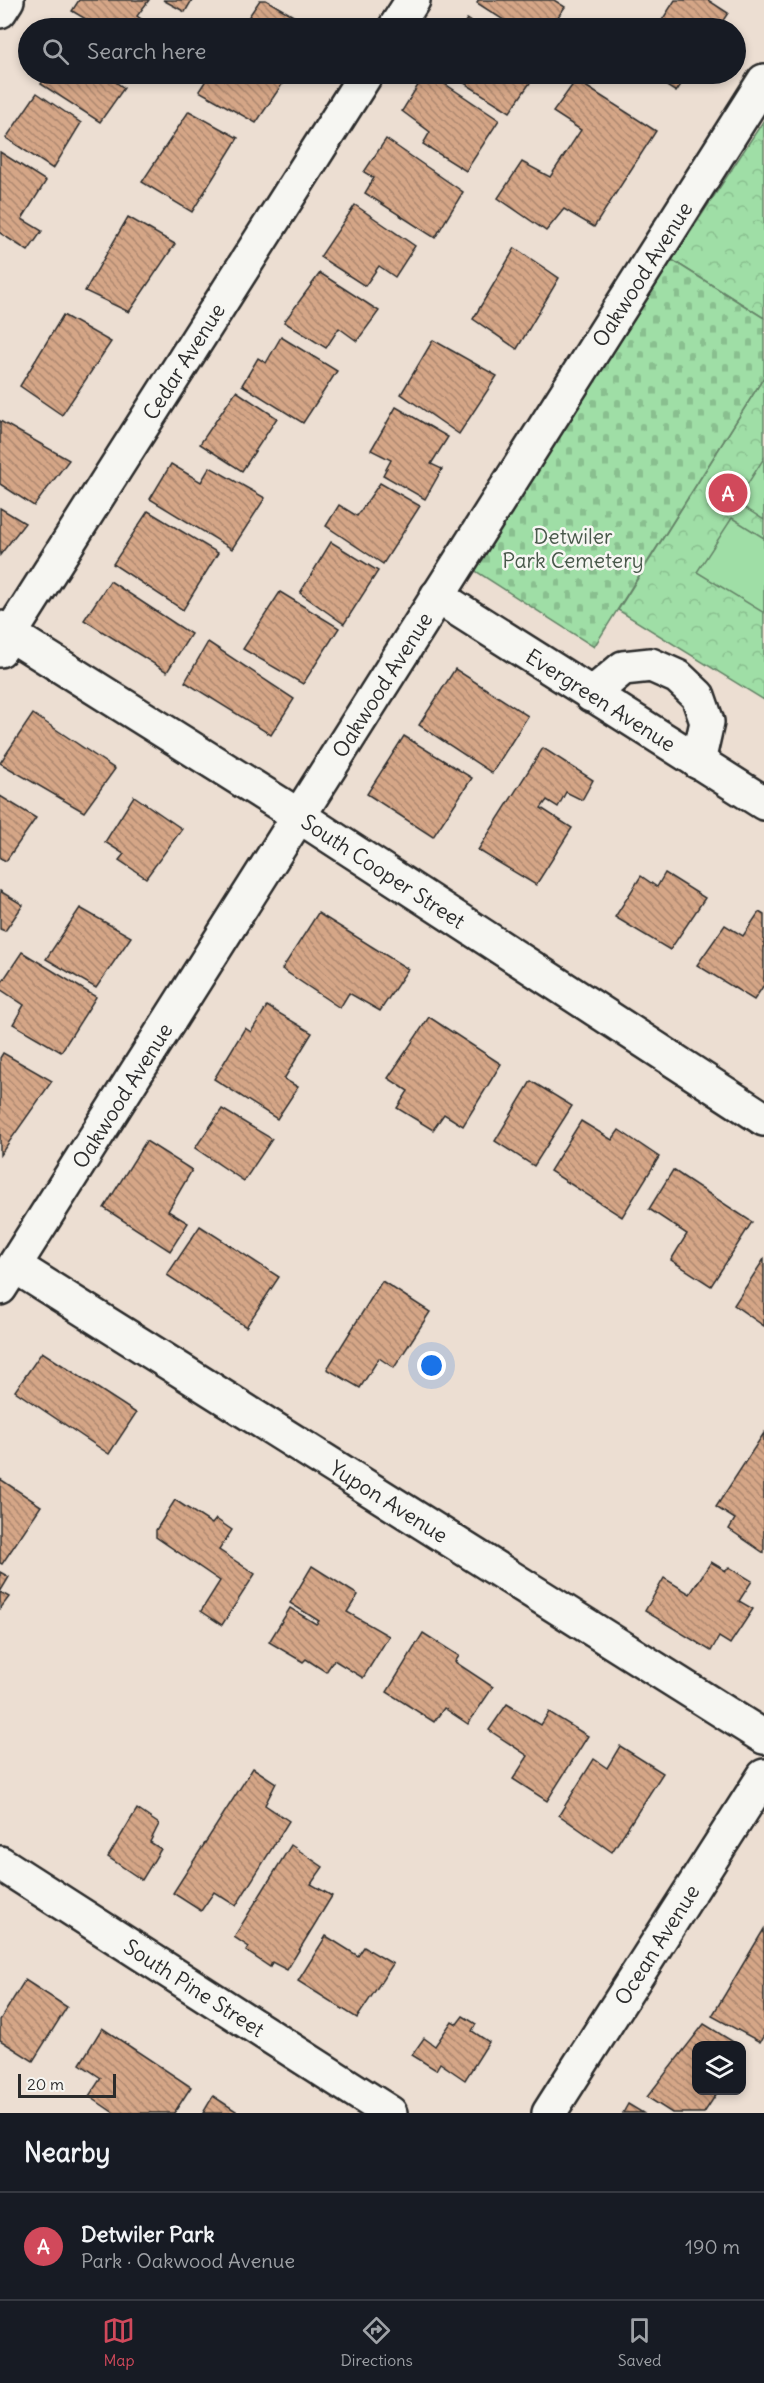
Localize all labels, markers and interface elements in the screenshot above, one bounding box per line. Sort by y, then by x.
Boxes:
search box [18,18,746,84]
icon: search [39,35,72,68]
text: Search here [87,37,206,65]
street label: Oakwood Avenue [586,196,698,352]
street label: Cedar Avenue [136,298,230,425]
pin: A [708,470,748,516]
park label: Detwiler Park Cemetery [502,523,644,574]
street label: Oakwood Avenue [326,607,438,762]
street label: Evergreen Avenue [521,642,681,757]
street label: South Cooper Street [296,808,471,934]
street label: Oakwood Avenue [66,1018,178,1173]
your location [417,1351,446,1380]
street label: Yupon Avenue [325,1454,453,1548]
street label: Ocean Avenue [608,1879,705,2010]
street label: South Pine Street [119,1933,270,2043]
map controls [692,2041,746,2095]
button: layers [692,2041,746,2095]
scale bar [18,2071,116,2098]
text: 20 m [27,2074,64,2094]
text: Nearby [24,2136,110,2169]
text: Detwiler Park [81,2220,215,2248]
text: A [37,2234,50,2259]
text: 190 m [685,2234,740,2259]
text: Park · Oakwood Avenue [81,2248,295,2273]
tab: Map [102,2314,135,2370]
tab: Directions [340,2314,413,2370]
tab: Saved [618,2314,662,2370]

